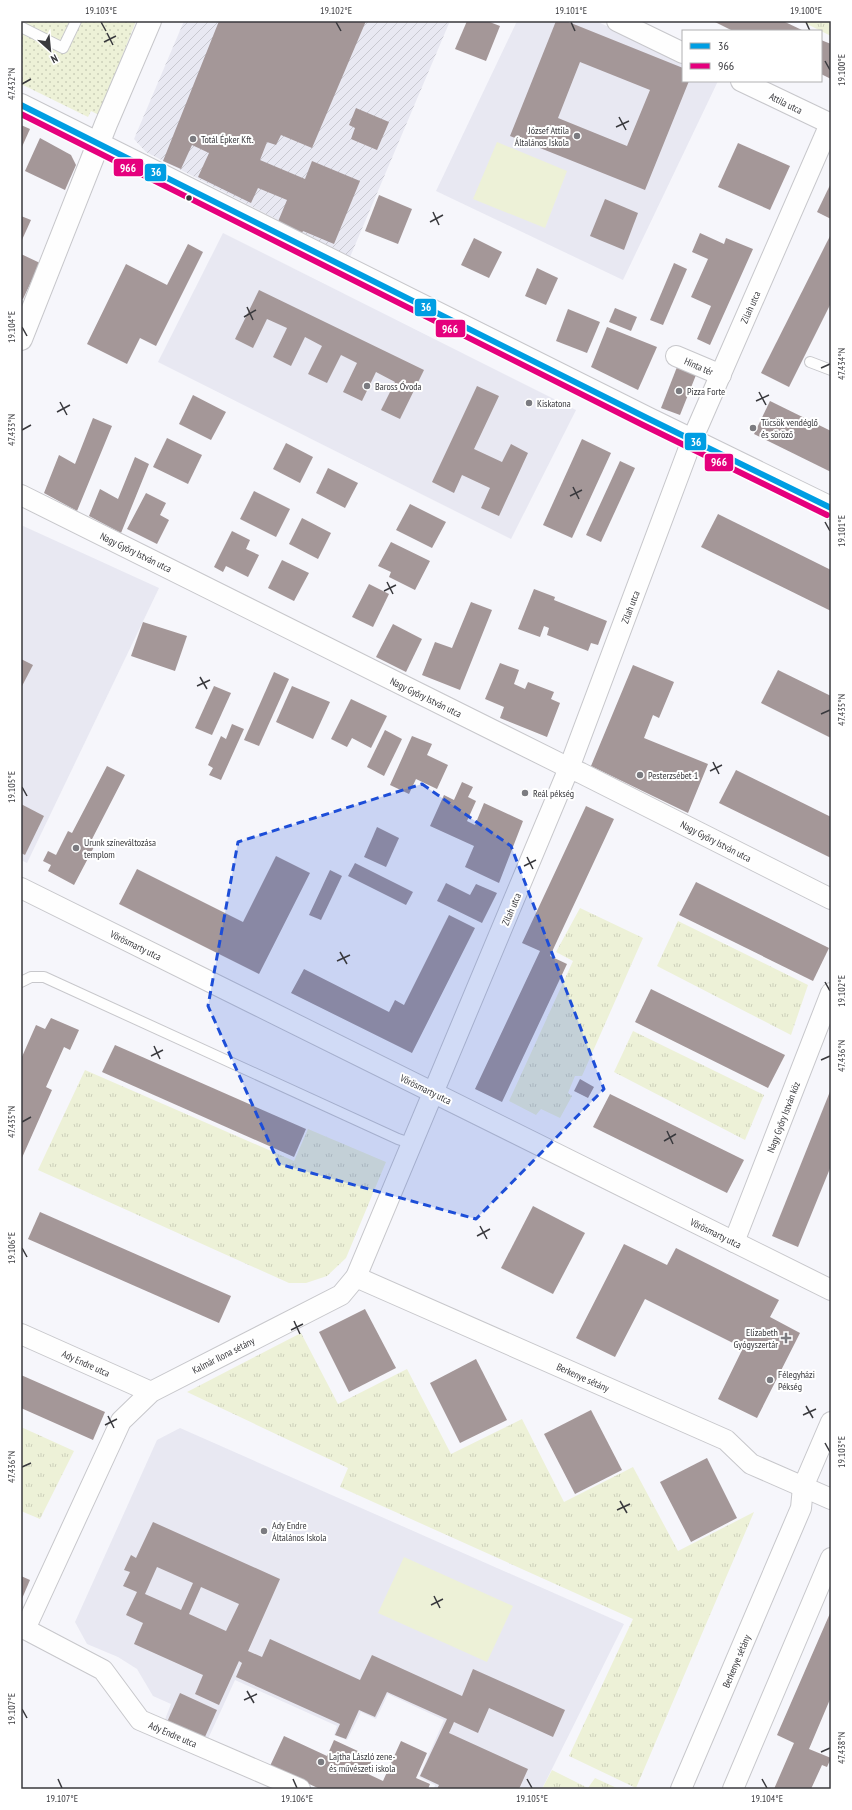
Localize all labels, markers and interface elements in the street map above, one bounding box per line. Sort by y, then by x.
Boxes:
text: 19.103°E [85,4,117,17]
text: 19.102°E [320,4,352,17]
text: 19.101°E [555,4,587,17]
text: 19.100°E [790,4,822,17]
north arrow [30,30,70,70]
legend [682,30,822,82]
text: 36 [718,38,729,53]
text: N [49,51,60,67]
text: 19.100°E [835,54,848,86]
text: 966 [718,58,734,73]
text: 47.432°N [5,68,18,100]
street label: Attila utca [767,90,804,117]
place label: József Attila Általános Iskola [515,124,569,149]
marker: József Attila Általános Iskola [572,131,582,141]
place label: Totál Épker Kft. [201,133,253,146]
marker: Totál Épker Kft. [188,134,198,144]
line badge: 966 [113,158,144,177]
text: 966 [120,161,136,175]
line badge: 36 [144,163,167,182]
text: 36 [151,165,161,179]
unlabelled marker [184,193,194,203]
street label: Zilah utca [738,289,763,325]
line badge: 36 [414,298,437,317]
text: 36 [421,300,431,314]
text: 19.104°E [5,311,18,343]
line badge: 966 [435,319,466,338]
text: 966 [442,322,458,336]
text: 47.434°N [835,348,848,380]
street label: Hinta tér [682,355,716,378]
place label: Baross Óvoda [375,380,422,393]
marker: Baross Óvoda [362,381,372,391]
place label: Pizza Forte [687,385,725,398]
marker: Pizza Forte [674,386,684,396]
place label: Kiskatona [537,397,571,410]
marker: Kiskatona [524,398,534,408]
text: 47.433°N [5,414,18,446]
place label: Tücsök vendéglő és söröző [761,416,818,441]
marker: Tücsök vendéglő és söröző [748,423,758,433]
line badge: 36 [684,432,707,451]
text: 36 [691,435,701,449]
line badge: 966 [704,453,734,472]
text: 966 [711,455,727,469]
text: 19.101°E [835,515,848,547]
street label: Nagy Győry István utca [98,530,174,575]
street label: Zilah utca [618,589,643,625]
street label: Nagy Győry István utca [388,675,464,720]
text: 47.435°N [835,694,848,726]
place label: Pesterzsébet 1 [648,769,698,782]
marker: Pesterzsébet 1 [635,770,645,780]
text: 19.105°E [5,771,18,803]
place label: Reál pékség [533,787,574,800]
marker: Reál pékség [520,788,530,798]
street label: Nagy Győry István utca [678,818,753,865]
place label: Urunk színeváltozása templom [84,836,156,861]
marker: Urunk színeváltozása templom [71,843,81,853]
street label: Zilah utca [499,891,524,927]
street label: Vörösmarty utca [107,927,164,963]
text: 19.102°E [835,975,848,1007]
text: 47.436°N [835,1040,848,1072]
street label: Vörösmarty utca [397,1071,454,1107]
street label: Nagy Győry István köz [764,1079,803,1155]
text: 47.435°N [5,1106,18,1138]
street label: Vörösmarty utca [687,1215,744,1251]
text: 19.106°E [5,1232,18,1264]
place label: Elizabeth Gyógyszertár [733,1326,778,1351]
marker: Elizabeth Gyógyszertár [781,1333,791,1343]
street label: Kalmár Ilona sétány [190,1334,257,1377]
street label: Ady Endre utca [60,1347,112,1380]
street label: Berkenye sétány [554,1360,611,1395]
place label: Félegyházi Pékség [778,1368,815,1393]
marker: Félegyházi Pékség [765,1375,775,1385]
text: 19.103°E [835,1436,848,1468]
text: 47.436°N [5,1451,18,1483]
place label: Ady Endre Általános Iskola [272,1519,327,1544]
marker: Ady Endre Általános Iskola [259,1526,269,1536]
street label: Berkenye sétány [719,1633,754,1690]
text: 19.107°E [5,1693,18,1725]
street label: Ady Endre utca [147,1718,199,1750]
text: 47.438°N [835,1732,848,1764]
place label: Lajtha László zene- és művészeti iskola [329,1750,396,1775]
marker: Lajtha László zene- és művészeti iskola [316,1757,326,1767]
text: 19.107°E [46,1792,78,1805]
text: 19.106°E [281,1792,313,1805]
text: 19.105°E [516,1792,548,1805]
text: 19.104°E [751,1792,783,1805]

